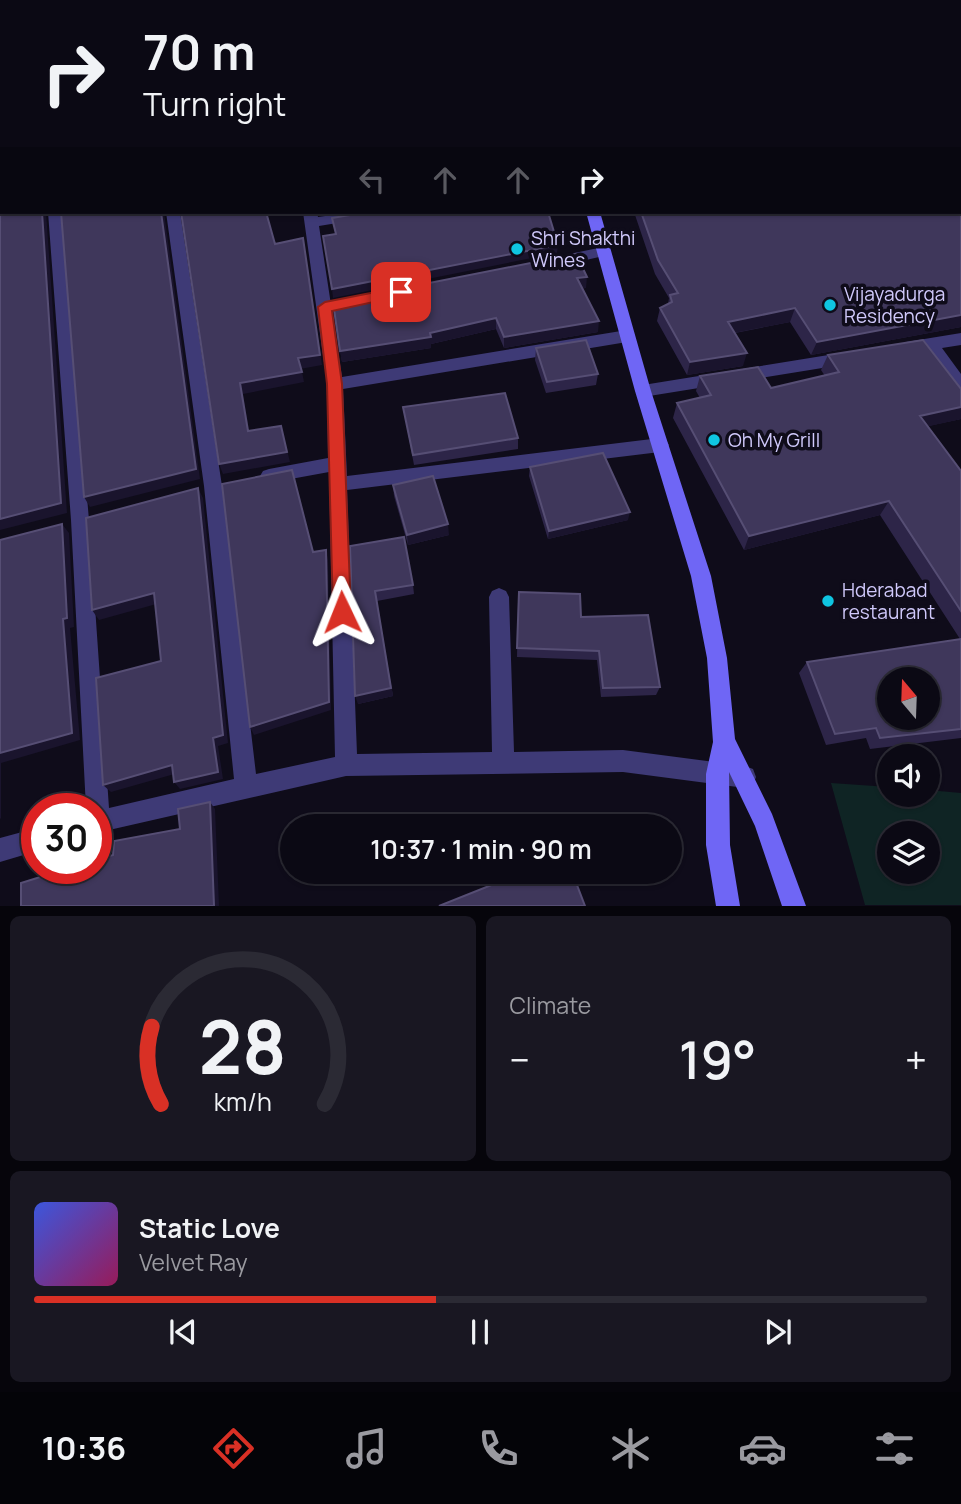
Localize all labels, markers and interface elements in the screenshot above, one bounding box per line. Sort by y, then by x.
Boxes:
text: 70 m [143,18,255,85]
icon: right [28,28,119,119]
text: Turn right [143,82,286,126]
icon: left [353,161,391,199]
icon: ahead [426,161,464,199]
icon: ahead [499,161,537,199]
icon: right [572,161,610,199]
place label: Shri Shakthi Wines [531,225,635,273]
marker: Shri Shakthi Wines [509,241,525,257]
pin [371,262,431,322]
icon: arrive [382,273,420,311]
place label: Vijayadurga Residency [844,281,945,329]
marker: Vijayadurga Residency [822,297,838,313]
place label: Oh My Grill [728,427,820,453]
marker: Oh My Grill [706,432,722,448]
position arrow [305,575,379,649]
place label: Hderabad restaurant [842,577,935,625]
marker: Hderabad restaurant [820,593,836,609]
north arrow [877,667,940,730]
map controls [877,667,940,884]
button: sound [877,744,940,807]
speed limit sign: 30 [21,793,112,884]
button: layers [877,821,940,884]
text: 10:37 · 1 min · 90 m [370,831,592,867]
text: Climate [510,989,591,1021]
text: 28 [199,997,287,1097]
text: 19° [679,1024,756,1095]
text: − [510,1033,530,1085]
text: + [905,1033,927,1085]
text: km/h [214,1084,272,1119]
text: Static Love [139,1210,280,1246]
text: Velvet Ray [139,1246,248,1278]
icon: previous [164,1313,202,1351]
icon: pause [461,1313,499,1351]
icon: next [759,1313,797,1351]
icon: directions [209,1424,258,1473]
icon: music [342,1424,391,1473]
icon: phone [474,1424,523,1473]
icon: climate [606,1424,655,1473]
icon: car [738,1424,787,1473]
icon: filters [870,1424,919,1473]
text: 10:36 [42,1426,126,1470]

